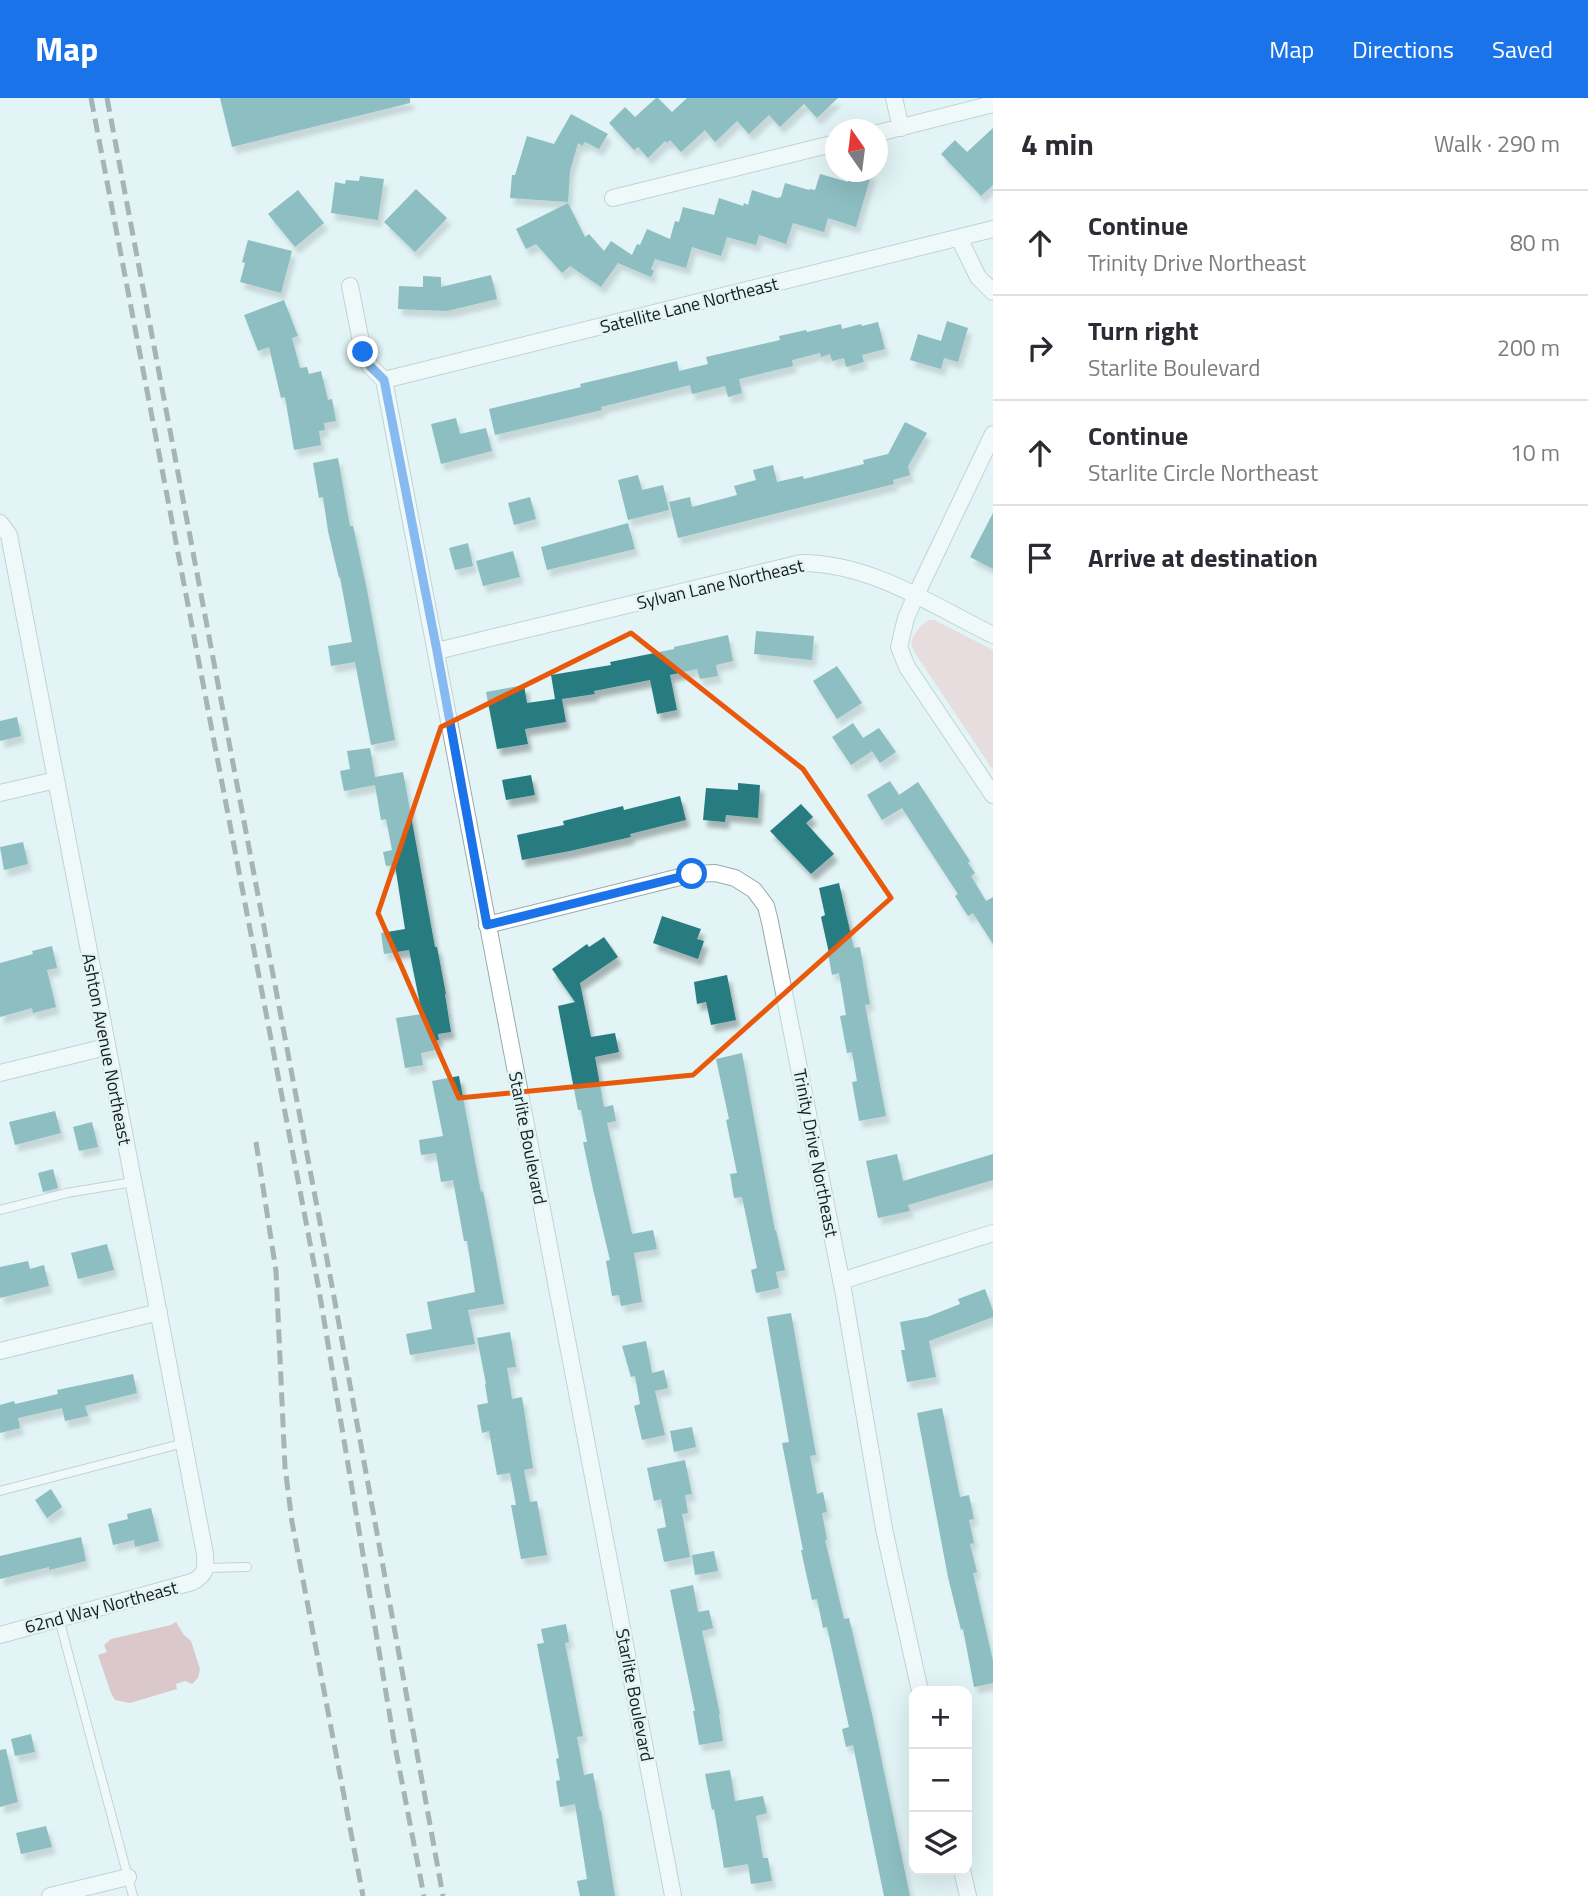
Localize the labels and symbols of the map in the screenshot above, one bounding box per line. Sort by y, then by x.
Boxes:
north arrow [825,119,888,182]
street label: Satellite Lane Northeast [597,270,782,340]
route end [347,336,378,367]
street label: Sylvan Lane Northeast [634,552,807,616]
route start [676,858,707,889]
street label: Ashton Avenue Northeast [75,951,139,1148]
street label: Trinity Drive Northeast [786,1067,846,1240]
street label: Starlite Boulevard [502,1069,554,1207]
street label: 62nd Way Northeast [22,1573,181,1640]
street label: Starlite Boulevard [609,1626,661,1764]

